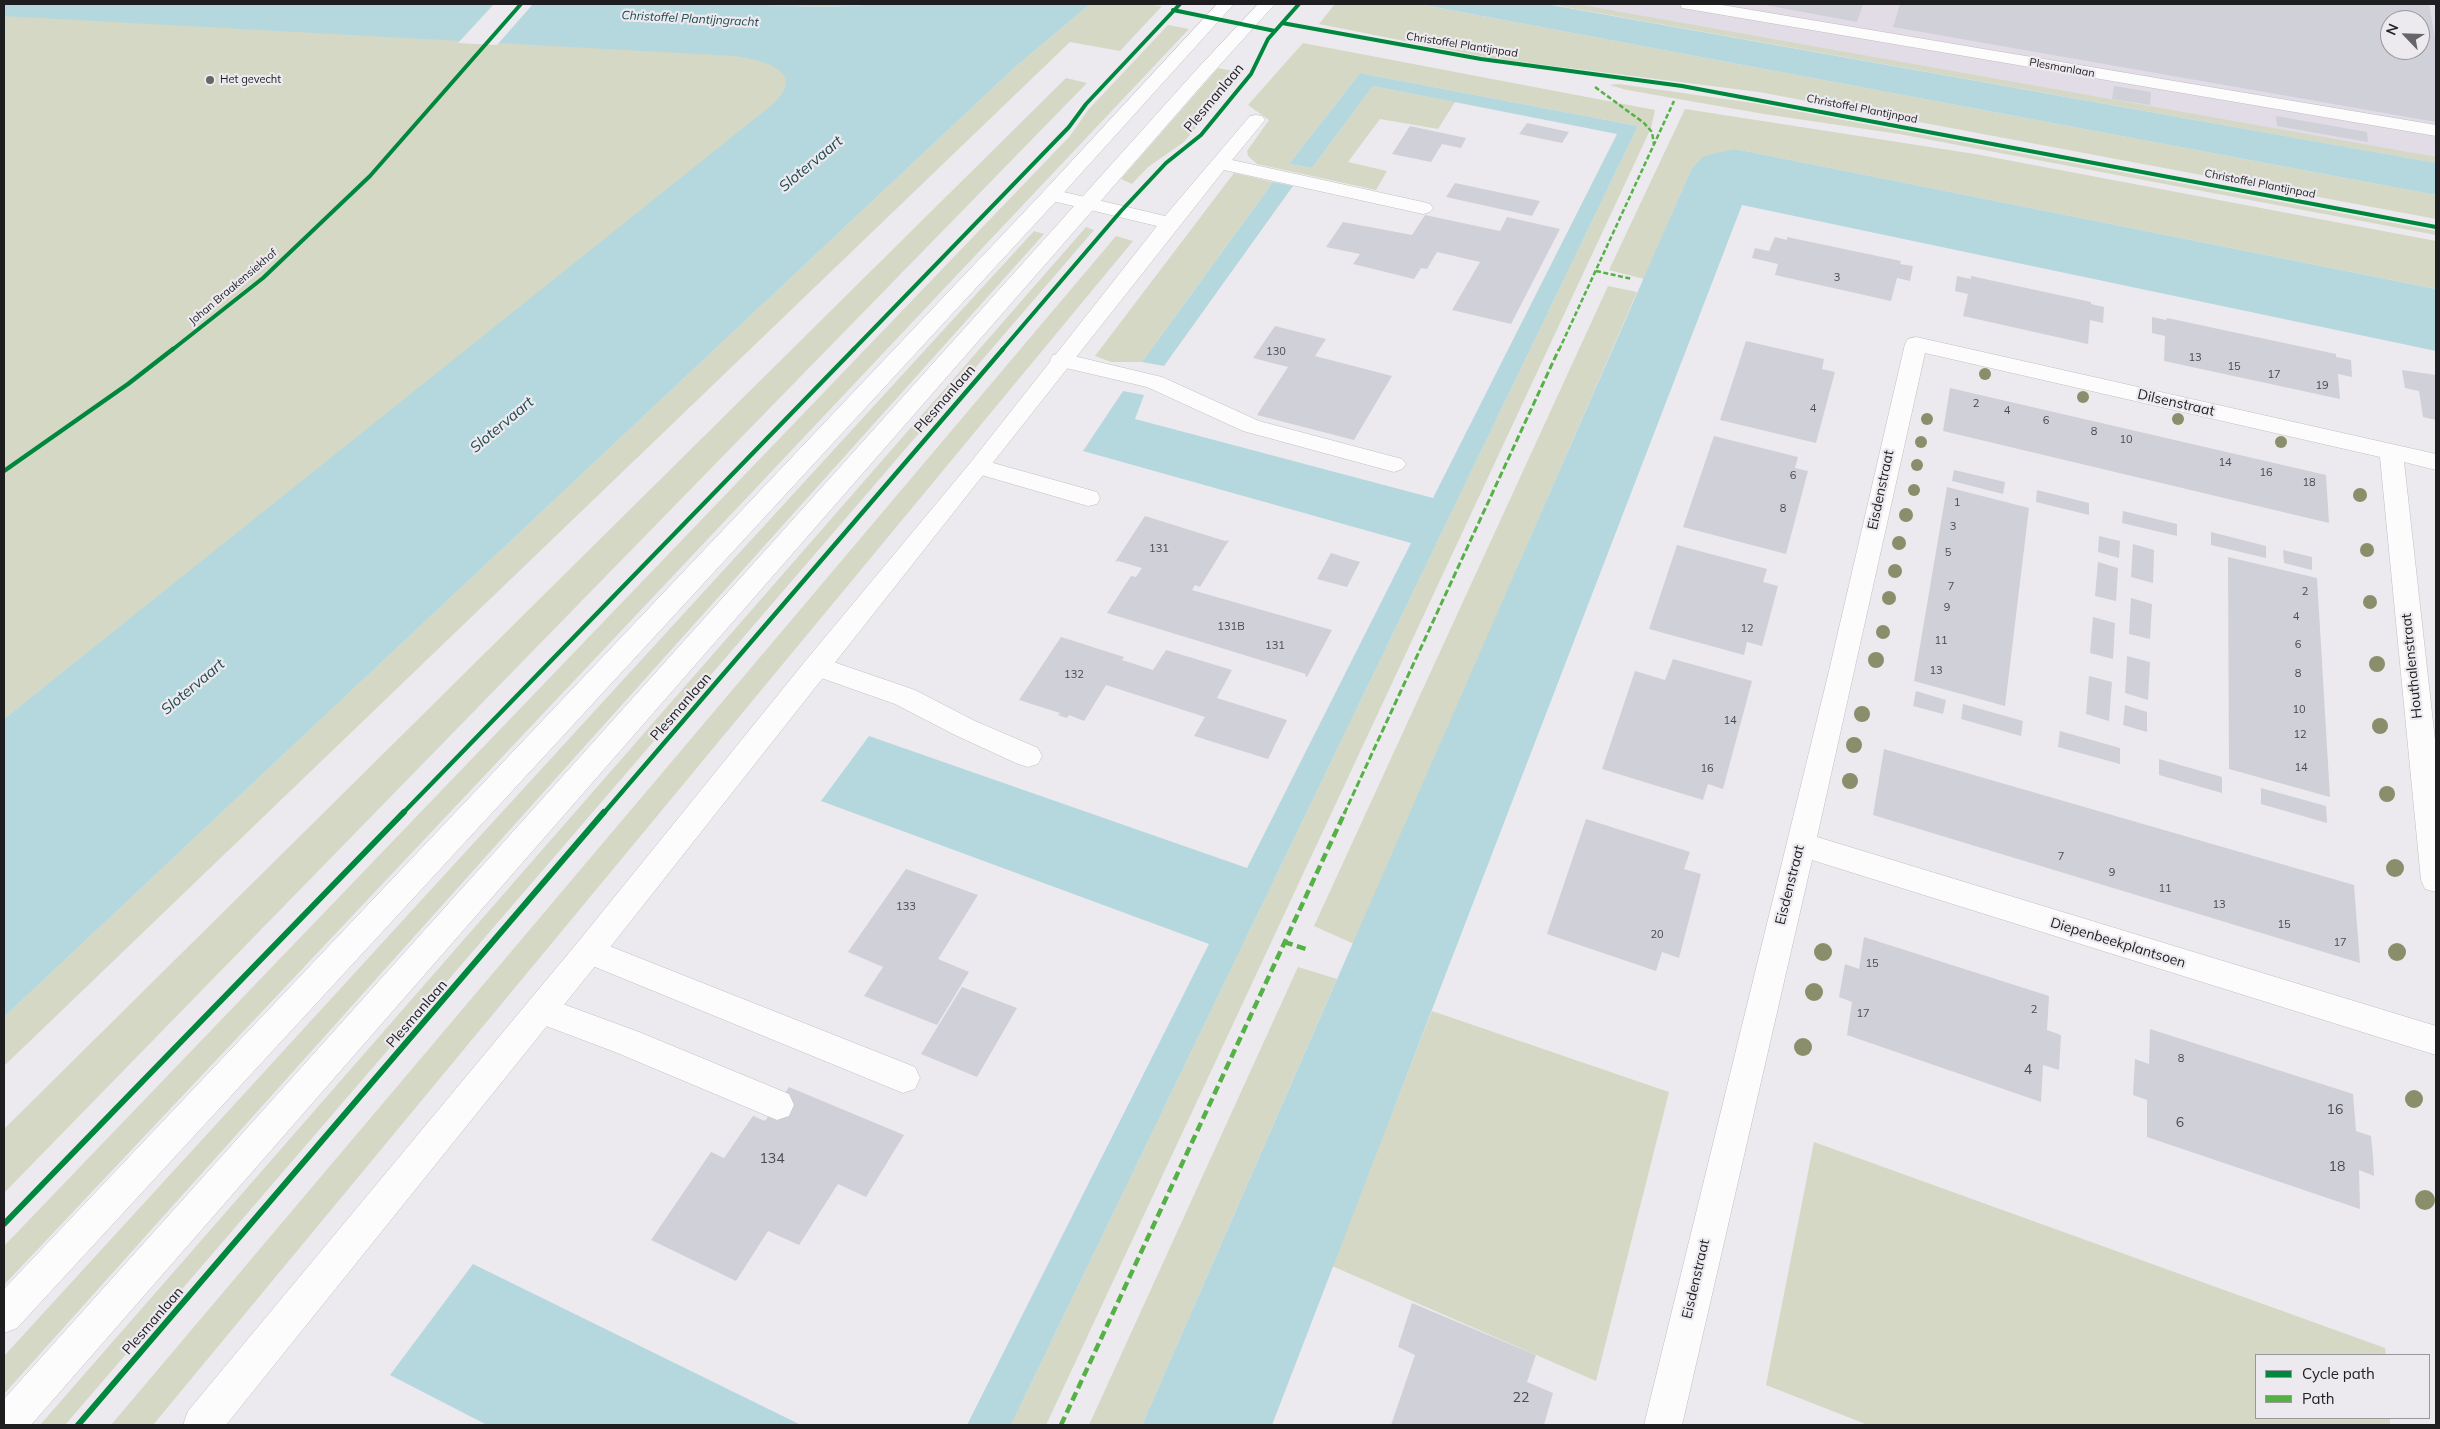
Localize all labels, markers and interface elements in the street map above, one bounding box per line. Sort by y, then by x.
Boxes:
water label: Christoffel Plantijngracht [621,8,759,30]
north arrow [2380,10,2430,60]
text: N [2382,21,2403,38]
street label: Christoffel Plantijnpad [1405,30,1519,60]
street label: Plesmanlaan [2028,56,2096,80]
street label: Plesmanlaan [1180,60,1248,136]
place label: Het gevecht [220,73,281,87]
marker: Het gevecht [204,74,216,86]
street label: Christoffel Plantijnpad [1805,92,1919,126]
water label: Slotervaart [776,132,846,196]
street label: Christoffel Plantijnpad [2203,167,2317,201]
street label: Johan Braakensiekhof [186,246,280,328]
house number: 3 [1834,271,1840,285]
house number: 130 [1266,345,1286,359]
house number: 13 [2188,351,2202,365]
house number: 15 [2227,360,2241,374]
street label: Plesmanlaan [911,362,979,436]
house number: 17 [2267,368,2281,382]
house number: 19 [2315,379,2329,393]
street label: Dilsenstraat [2136,386,2216,420]
water label: Slotervaart [467,393,537,457]
house number: 2 [1973,397,1979,411]
house number: 4 [1810,402,1816,416]
house number: 4 [2004,404,2010,418]
house number: 6 [2043,414,2049,428]
house number: 8 [2091,425,2097,439]
house number: 10 [2119,433,2133,447]
street label: Eisdenstraat [1864,449,1898,531]
house number: 14 [2218,456,2232,470]
house number: 16 [2259,466,2273,480]
house number: 6 [1790,469,1796,483]
house number: 18 [2302,476,2316,490]
house number: 1 [1954,496,1960,510]
house number: 8 [1780,502,1786,516]
house number: 3 [1950,520,1956,534]
house number: 131 [1149,542,1169,556]
house number: 5 [1945,546,1951,560]
house number: 7 [1948,580,1954,594]
house number: 2 [2302,585,2308,599]
house number: 9 [1944,601,1950,615]
house number: 4 [2293,610,2299,624]
street label: Houthalenstraat [2398,612,2426,720]
house number: 131B [1217,620,1245,634]
house number: 12 [1740,622,1754,636]
house number: 11 [1934,634,1948,648]
house number: 6 [2295,638,2301,652]
house number: 131 [1265,639,1285,653]
water label: Slotervaart [158,655,228,719]
house number: 13 [1929,664,1943,678]
house number: 8 [2295,667,2301,681]
house number: 132 [1064,668,1084,682]
street label: Plesmanlaan [647,670,715,744]
house number: 10 [2292,703,2306,717]
house number: 14 [1723,714,1737,728]
house number: 12 [2293,728,2307,742]
house number: 14 [2294,761,2308,775]
house number: 16 [1700,762,1714,776]
street label: Eisdenstraat [1772,844,1808,926]
house number: 7 [2058,850,2064,864]
house number: 9 [2109,866,2115,880]
house number: 11 [2158,882,2172,896]
house number: 13 [2212,898,2226,912]
house number: 133 [896,900,916,914]
street label: Diepenbeekplantsoen [2048,914,2188,972]
house number: 15 [2277,918,2291,932]
house number: 20 [1650,928,1664,942]
house number: 17 [2333,936,2347,950]
house number: 15 [1865,957,1879,971]
street label: Plesmanlaan [383,977,451,1051]
house number: 2 [2031,1003,2037,1017]
house number: 17 [1856,1007,1870,1021]
house number: 8 [2178,1052,2184,1066]
house number: 4 [2024,1062,2032,1078]
house number: 16 [2327,1102,2343,1118]
house number: 6 [2176,1115,2184,1131]
house number: 134 [759,1151,785,1167]
house number: 18 [2329,1159,2345,1175]
street label: Eisdenstraat [1679,1238,1713,1320]
street label: Plesmanlaan [119,1284,187,1358]
legend [2255,1354,2430,1419]
text: Cycle path [2302,1364,2375,1383]
text: Path [2302,1389,2334,1408]
house number: 22 [1513,1390,1529,1406]

